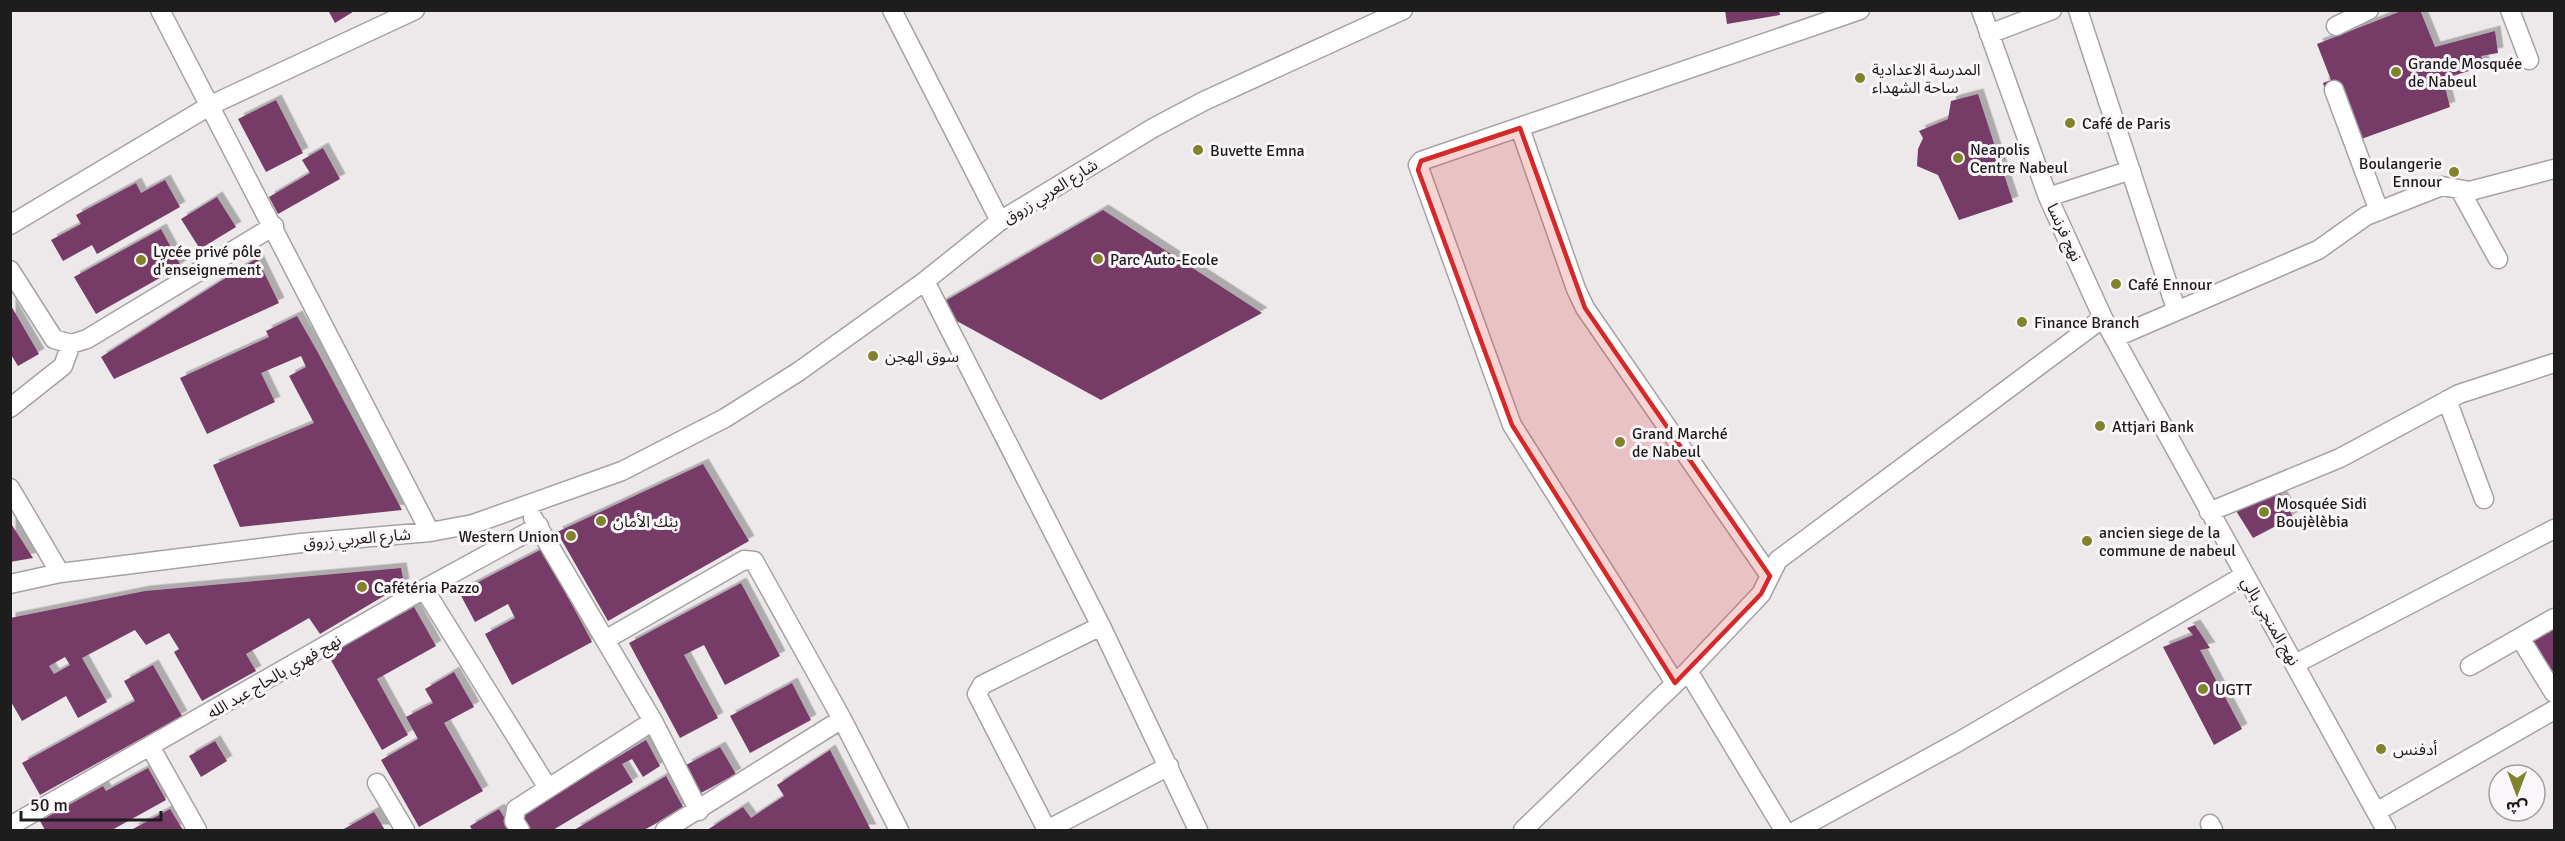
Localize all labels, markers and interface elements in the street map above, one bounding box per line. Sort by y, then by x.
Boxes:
place label: Grande Mosquée de Nabeul [2408,54,2522,92]
place label: المدرسة الاعدادية ساحة الشهداء [1872,60,1981,98]
marker: Grande Mosquée de Nabeul [2389,65,2403,79]
marker: المدرسة الاعدادية ساحة الشهداء [1853,71,1867,85]
place label: Café de Paris [2082,114,2171,134]
marker: Café de Paris [2063,116,2077,130]
place label: Neapolis Centre Nabeul [1970,140,2068,178]
place label: Buvette Emna [1210,141,1305,161]
marker: Buvette Emna [1191,143,1205,157]
marker: Neapolis Centre Nabeul [1951,151,1965,165]
place label: Boulangerie Ennour [2359,154,2442,192]
street label: شارع العربي زروق [1000,155,1103,231]
marker: Boulangerie Ennour [2447,165,2461,179]
street label: نهج فرنسا [2040,200,2086,266]
place label: Lycée privé pôle d'enseignement [153,242,262,280]
place label: Parc Auto-Ecole [1110,250,1218,270]
marker: Parc Auto-Ecole [1091,252,1105,266]
marker: Lycée privé pôle d'enseignement [134,253,148,267]
place label: Café Ennour [2128,275,2212,295]
marker: Café Ennour [2109,277,2123,291]
place label: Finance Branch [2034,313,2140,333]
marker: Finance Branch [2015,315,2029,329]
place label: سوق الهجن [885,347,959,367]
marker: سوق الهجن [866,349,880,363]
place label: Attjari Bank [2112,417,2194,437]
marker: Attjari Bank [2093,419,2107,433]
place label: Grand Marché de Nabeul [1632,424,1728,462]
marker: Grand Marché de Nabeul [1613,435,1627,449]
place label: Mosquée Sidi Boujèlèbia [2276,494,2367,532]
marker: Mosquée Sidi Boujèlèbia [2257,505,2271,519]
place label: بنك الأمان [613,512,678,532]
marker: بنك الأمان [594,514,608,528]
place label: ancien siege de la commune de nabeul [2099,523,2236,561]
street label: شارع العربي زروق [303,524,412,556]
place label: Western Union [459,527,559,547]
marker: Western Union [564,529,578,543]
marker: ancien siege de la commune de nabeul [2080,534,2094,548]
street label: نهج المنجي بالي [2235,573,2304,671]
place label: Cafétéria Pazzo [374,578,480,598]
marker: Cafétéria Pazzo [355,580,369,594]
street label: نهج فهري بالحاج عبد الله [204,630,346,725]
place label: UGTT [2215,680,2252,700]
marker: UGTT [2196,682,2210,696]
place label: أدفنس [2393,740,2437,760]
marker: أدفنس [2374,742,2388,756]
north arrow [2487,763,2547,823]
scale bar [21,784,160,822]
text: 50 m [30,794,68,816]
text: ش [2506,797,2528,817]

